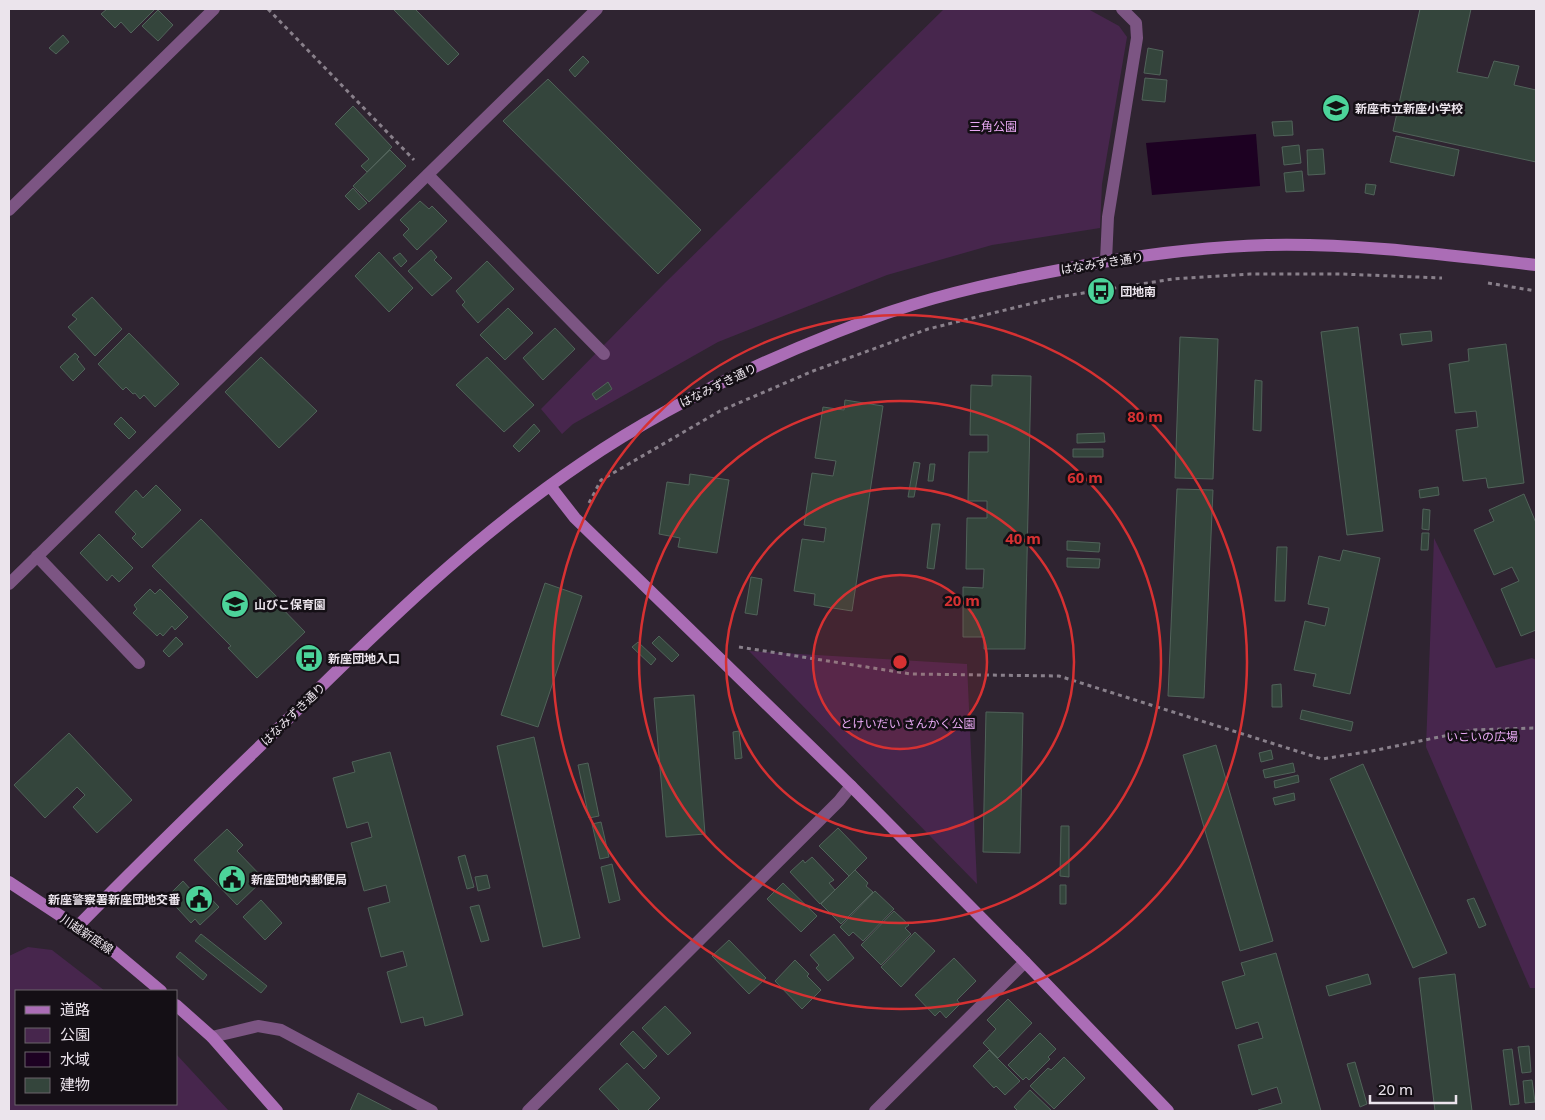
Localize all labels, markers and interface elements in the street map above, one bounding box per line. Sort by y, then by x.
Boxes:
school or university icon: 新座市立新座小学校 [1321,93,1351,123]
place label: 新座市立新座小学校 [1355,100,1463,117]
park label: 三角公園 [969,118,1017,135]
street label: はなみずき通り [1059,248,1145,278]
bus stop icon: 団地南 [1086,276,1116,306]
place label: 団地南 [1120,283,1156,300]
street label: はなみずき通り [677,359,759,411]
text: 80 m [1127,406,1163,426]
text: 60 m [1067,467,1103,487]
text: 40 m [1005,528,1041,548]
school or university icon: 山びこ保育園 [220,589,250,619]
text: 20 m [944,590,980,610]
place label: 山びこ保育園 [254,596,326,613]
bus stop icon: 新座団地入口 [294,643,324,673]
place label: 新座団地入口 [328,650,400,667]
centre of rings [891,653,909,671]
street label: はなみずき通り [257,679,329,749]
park label: とけいだい さんかく公園 [840,715,976,732]
park label: いこいの広場 [1446,728,1518,745]
public building icon: 新座団地内郵便局 [217,864,247,894]
place label: 新座団地内郵便局 [251,871,347,888]
public building icon: 新座警察署新座団地交番 [184,884,214,914]
place label: 新座警察署新座団地交番 [48,891,181,908]
street label: 川越新座線 [57,910,117,958]
legend [15,990,178,1105]
text: 道路 [60,999,90,1019]
text: 公園 [60,1024,90,1044]
text: 水域 [60,1049,90,1069]
scale bar [1370,1072,1456,1104]
text: 建物 [60,1074,90,1094]
text: 20 m [1378,1079,1413,1099]

